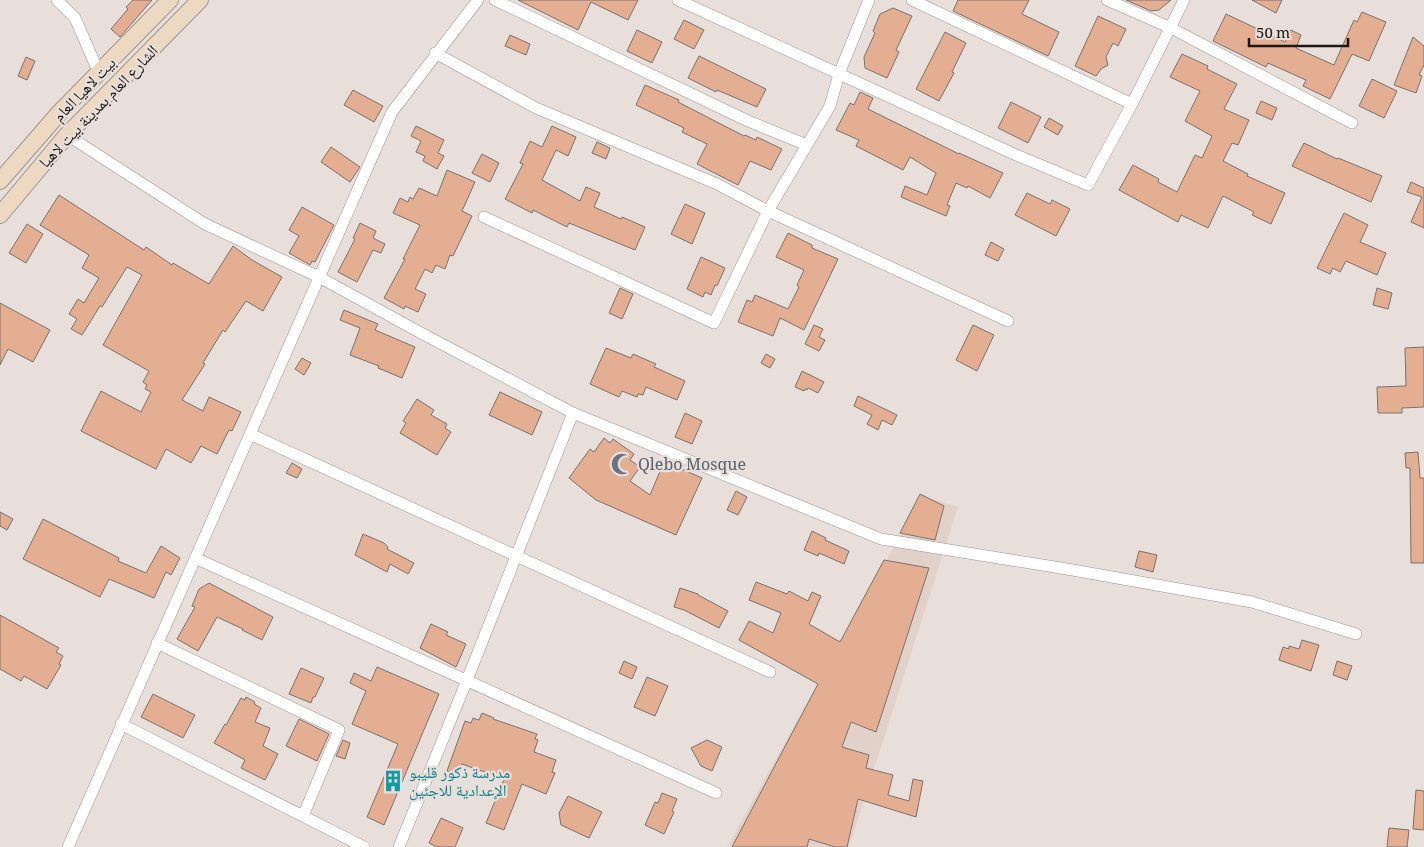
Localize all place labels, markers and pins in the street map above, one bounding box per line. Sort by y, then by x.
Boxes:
mosque icon: Qlebo Mosque [609,451,635,477]
place label: Qlebo Mosque [638,453,746,480]
place label: مدرسة ذكور قليبو الإعدادية للاجئين [409,761,510,806]
building icon: مدرسة ذكور قليبو الإعدادية للاجئين [380,768,406,794]

